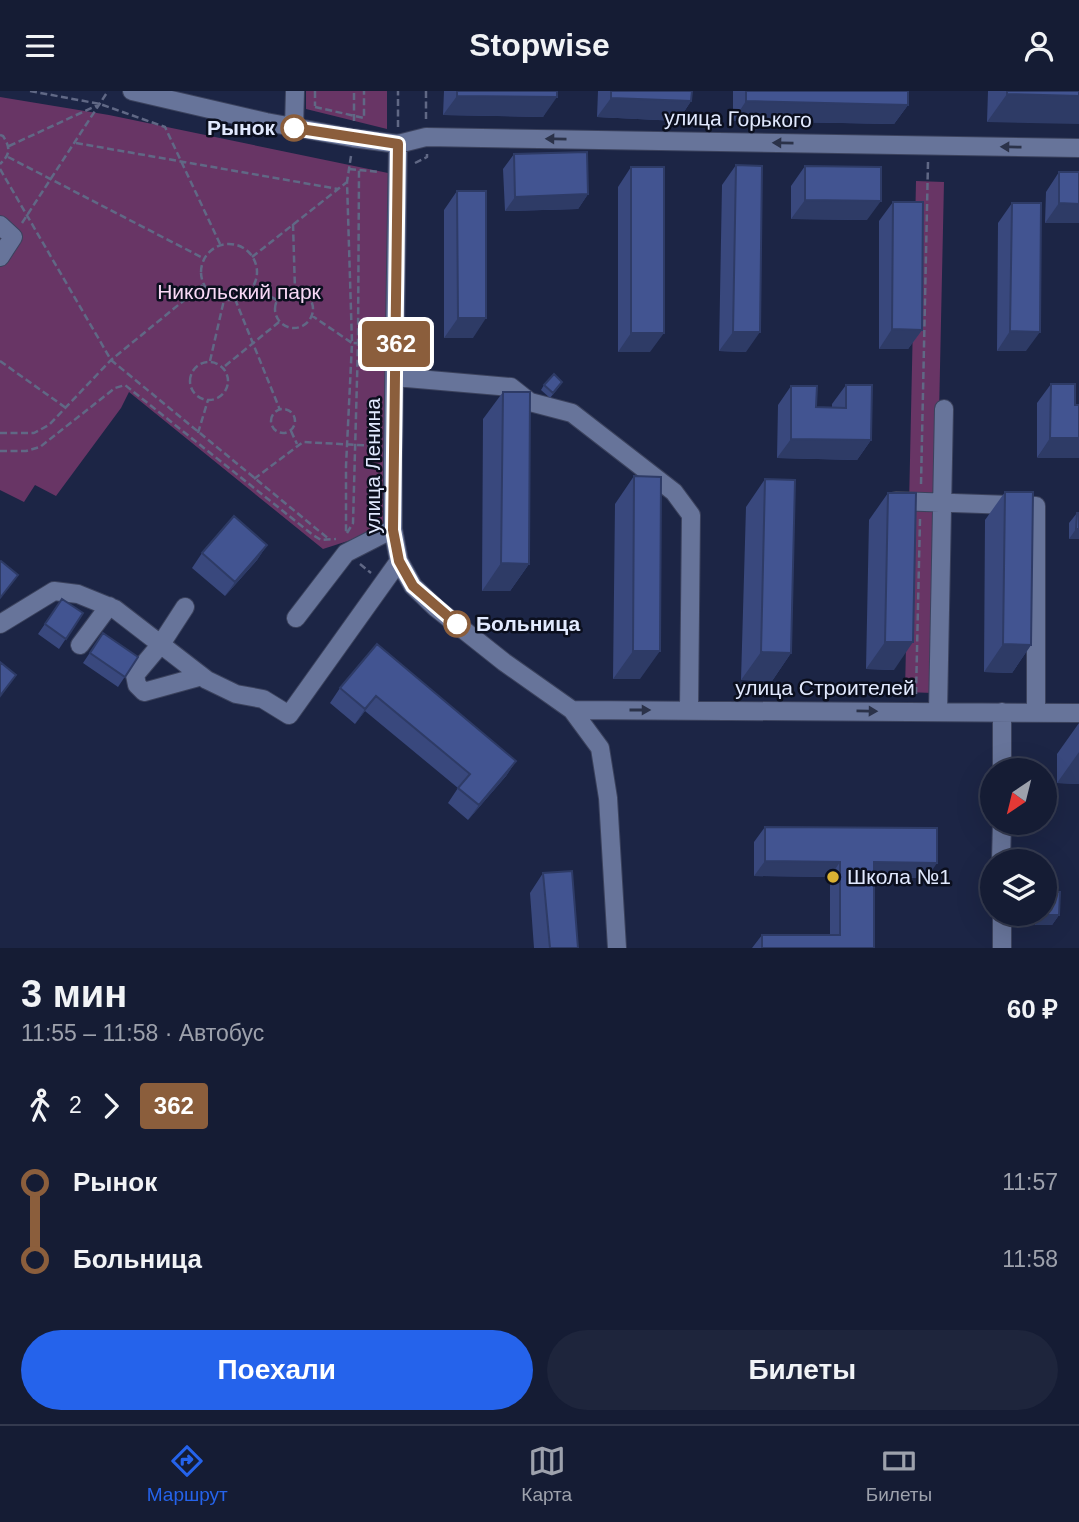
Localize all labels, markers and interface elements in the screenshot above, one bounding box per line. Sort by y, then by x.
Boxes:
icon: menu [21,27,59,65]
text: Stopwise [469,27,610,63]
icon: person [1020,27,1058,65]
street label: улица Горького [664,106,812,131]
marker: Рынок [281,115,307,141]
place label: Рынок [207,116,275,139]
one-way arrow [545,133,567,145]
one-way arrow [772,137,794,149]
one-way arrow [1000,141,1022,153]
park label: Никольский парк [157,280,322,303]
line badge: 362 [356,321,436,367]
text: 362 [376,330,416,357]
street label: улица Ленина [361,398,384,534]
marker: Больница [444,611,470,637]
place label: Больница [476,612,580,635]
street label: улица Строителей [735,676,915,699]
one-way arrow [629,704,651,716]
one-way arrow [857,705,879,716]
north arrow [980,758,1057,835]
map controls [980,758,1057,926]
button: layers [980,849,1057,926]
place label: Школа №1 [847,865,951,888]
marker: Школа №1 [825,869,841,885]
text: 3 мин [21,973,127,1015]
text: 60 ₽ [1007,994,1058,1024]
text: 11:55 – 11:58 · Автобус [21,1020,264,1046]
icon: walk [21,1087,59,1125]
icon: forward [92,1087,130,1125]
text: 2 [69,1092,82,1118]
text: 362 [154,1092,194,1119]
text: Рынок [73,1167,157,1197]
text: 11:57 [1002,1169,1058,1195]
text: Больница [73,1244,202,1274]
text: 11:58 [1002,1246,1058,1272]
button: Поехали [21,1330,533,1410]
button: Билеты [547,1330,1058,1410]
tab: Маршрут [147,1442,228,1506]
tab: Карта [521,1442,572,1506]
tab: Билеты [866,1442,932,1506]

